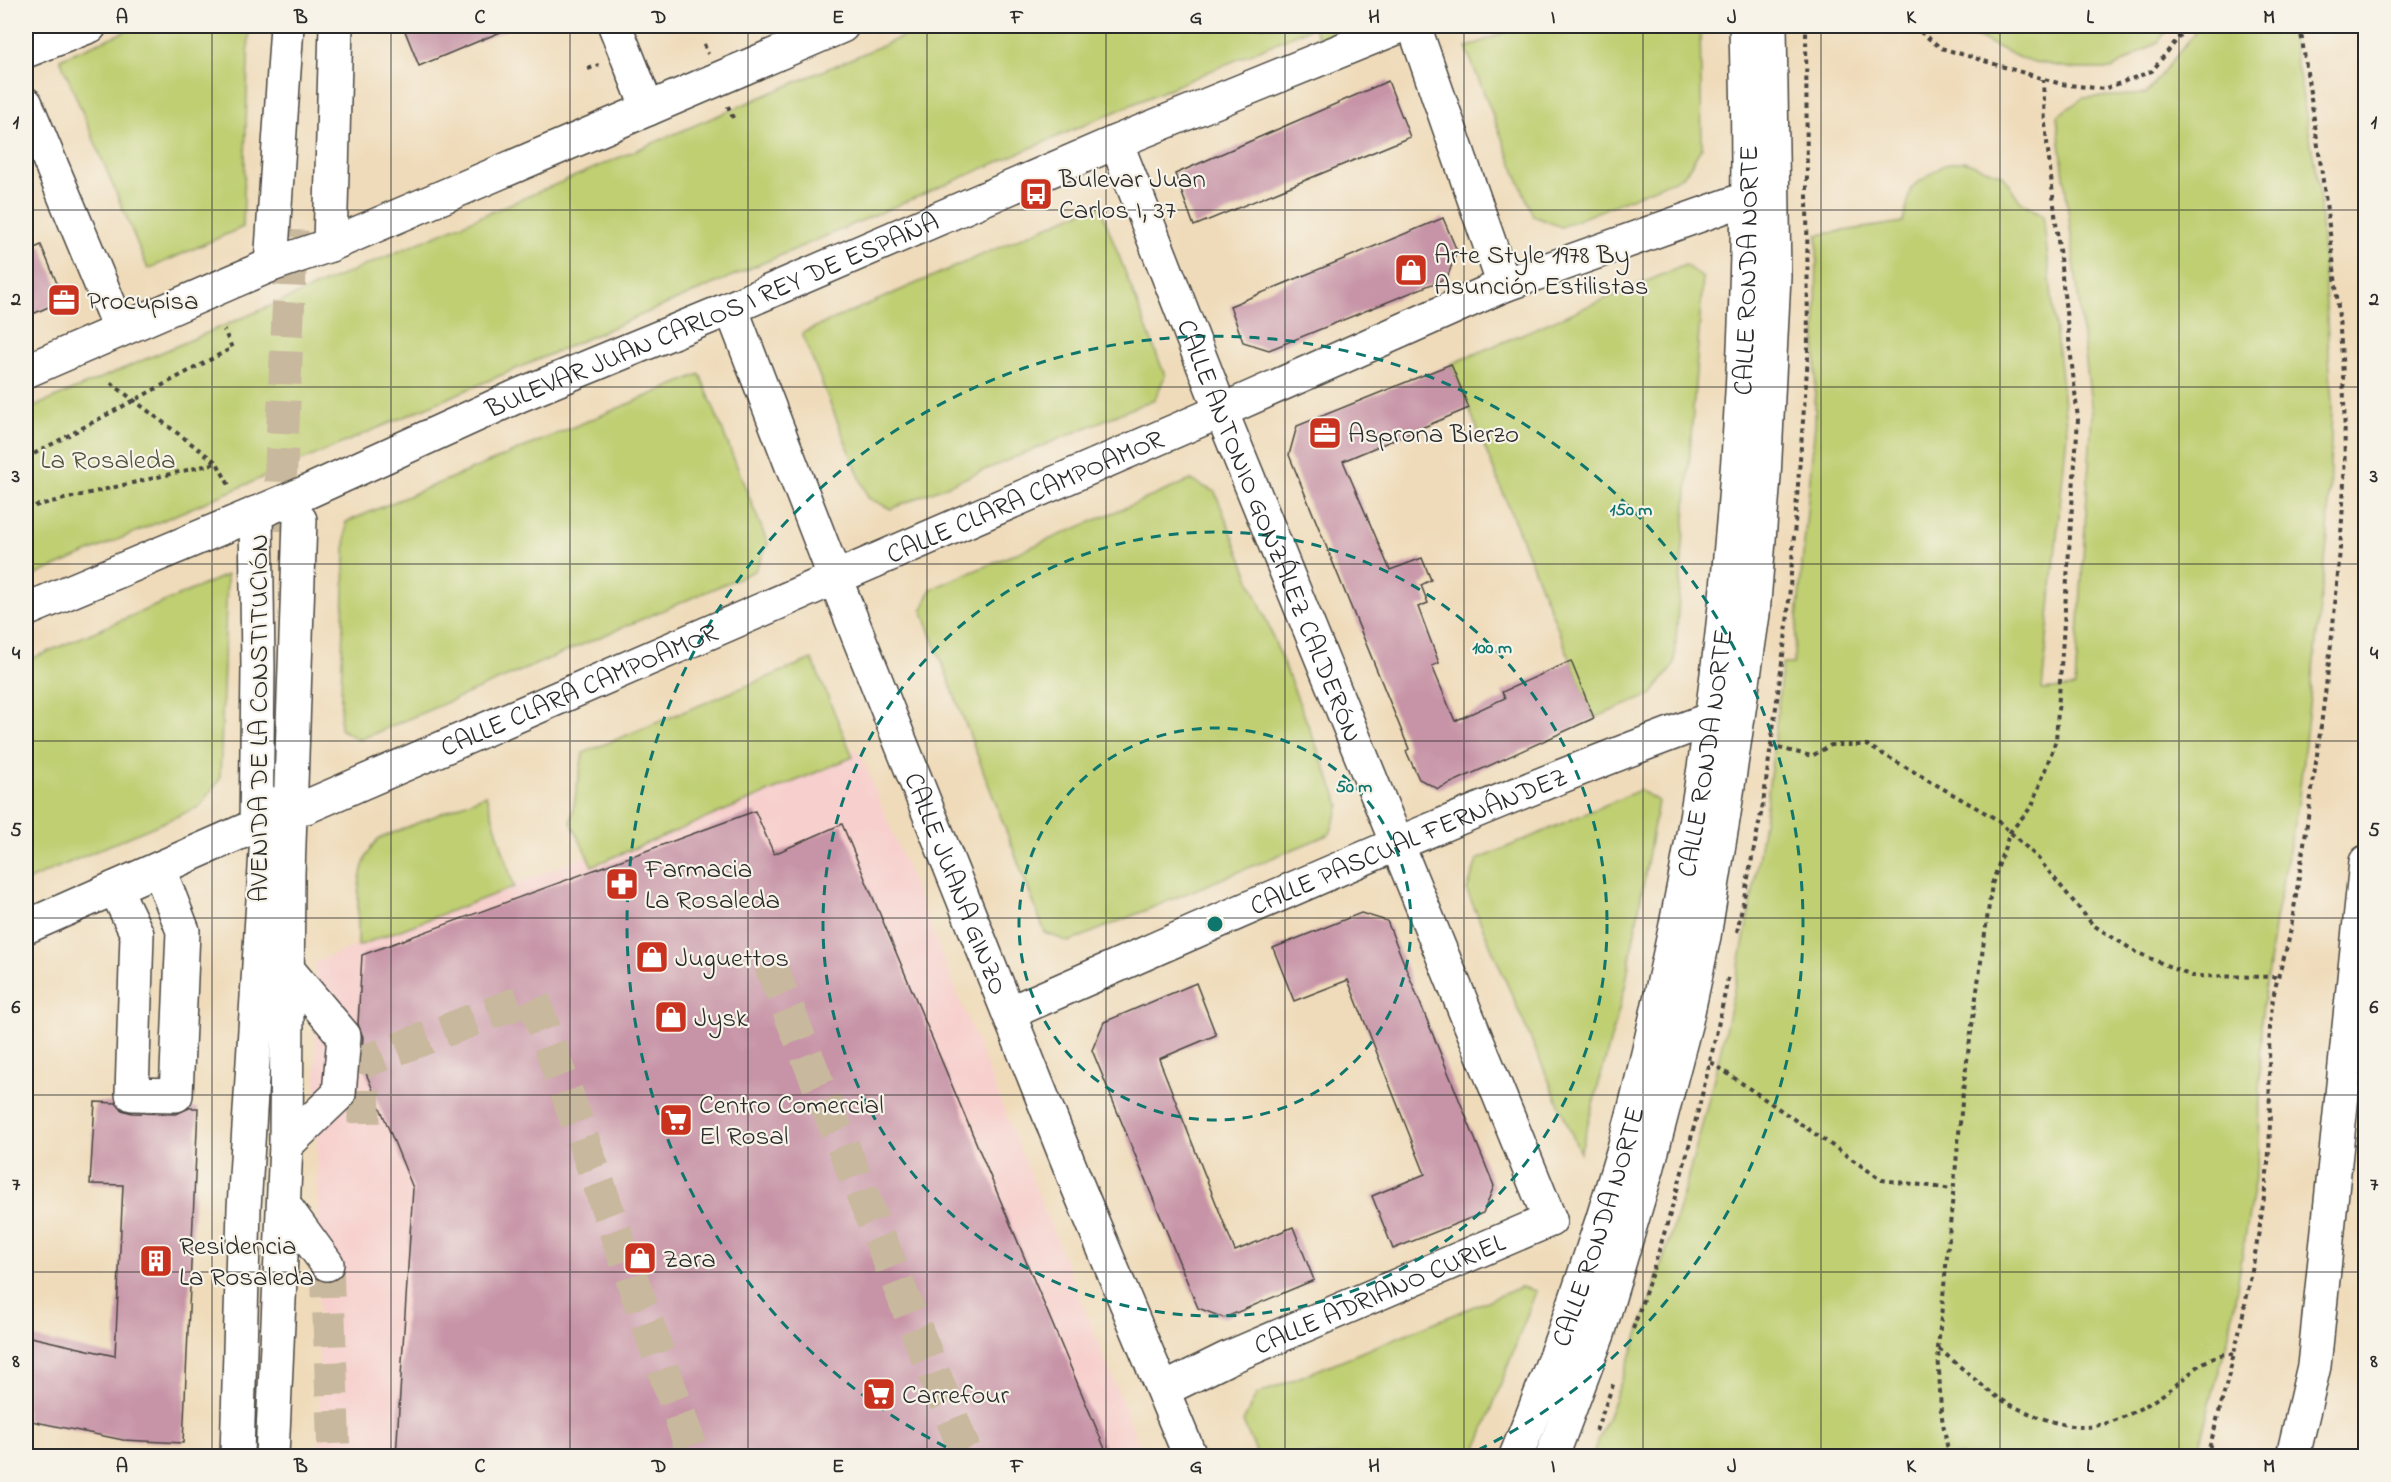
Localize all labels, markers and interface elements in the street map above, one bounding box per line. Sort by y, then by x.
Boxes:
text: A [116,4,128,33]
text: B [293,4,308,33]
text: C [475,4,486,33]
text: D [651,4,666,33]
text: E [832,4,844,33]
text: F [1010,4,1024,33]
text: G [1190,4,1203,33]
text: H [1368,4,1380,33]
text: I [1551,4,1556,33]
text: J [1727,4,1737,33]
text: K [1906,4,1917,33]
text: L [2086,4,2094,33]
text: M [2263,4,2275,33]
text: 1 [13,109,20,138]
text: 1 [2371,109,2378,138]
street label: CALLE RONDA NORTE [1725,145,1770,396]
place label: Bulevar Juan Carlos I, 37 [1058,161,1206,231]
bus stop icon: Bulevar Juan Carlos I, 37 [1018,176,1054,212]
street label: BULEVAR JUAN CARLOS I REY DE ESPAÑA [479,204,946,430]
place label: Arte Style 1978 By Asunción Estilistas [1434,237,1649,307]
shop icon: Arte Style 1978 By Asunción Estilistas [1393,252,1429,288]
office icon: Procupisa [46,282,82,318]
place label: Procupisa [87,283,199,322]
text: 2 [10,286,21,315]
text: 2 [2368,286,2379,315]
street label: CALLE ANTONIO GONZÁLEZ CALDERÓN [1165,314,1371,749]
office icon: Asprona Bierzo [1307,415,1343,451]
place label: Asprona Bierzo [1348,416,1519,455]
street label: CALLE CLARA CAMPOAMOR [881,421,1170,575]
park label: La Rosaleda [41,442,176,481]
text: 3 [11,463,20,492]
text: 3 [2369,463,2378,492]
text: 150 m [1610,498,1652,524]
street label: AVENIDA DE LA CONSTITUCIÓN [241,534,280,902]
street label: CALLE CLARA CAMPOAMOR [435,614,724,768]
street label: CALLE RONDA NORTE [1669,627,1745,881]
text: 100 m [1472,636,1512,662]
text: 4 [12,640,21,669]
text: 4 [2370,640,2379,669]
street label: CALLE PASCUAL FERNÁNDEZ [1244,759,1574,927]
street label: CALLE JUANA GINZO [893,767,1016,1001]
text: 50 m [1336,775,1372,801]
text: 5 [10,817,22,846]
text: 5 [2368,817,2380,846]
place label: Farmacia La Rosaleda [644,851,780,921]
pharmacy icon: Farmacia La Rosaleda [604,866,640,902]
centre of rings [1205,914,1225,934]
shop icon: Juguettos [634,939,670,975]
place label: Juguettos [675,940,789,979]
text: 6 [12,994,21,1023]
text: 6 [2370,994,2379,1023]
shop icon: Jysk [653,999,689,1035]
place label: Jysk [694,1000,748,1039]
place label: Centro Comercial El Rosal [699,1087,884,1157]
supermarket icon: Centro Comercial El Rosal [658,1102,694,1138]
street label: CALLE RONDA NORTE [1543,1103,1656,1353]
text: 7 [12,1171,21,1200]
text: 7 [2370,1171,2379,1200]
street label: CALLE ADRIANO CURIEL [1249,1224,1512,1367]
place label: Residencia La Rosaleda [179,1228,314,1298]
shop icon: Zara [622,1240,658,1276]
place label: Zara [663,1241,716,1280]
building icon: Residencia La Rosaleda [138,1243,174,1279]
text: 8 [11,1348,20,1377]
text: 8 [2369,1348,2378,1377]
supermarket icon: Carrefour [861,1376,897,1412]
place label: Carrefour [902,1377,1010,1416]
text: A [116,1453,128,1482]
text: B [293,1453,308,1482]
text: C [475,1453,486,1482]
text: D [651,1453,666,1482]
text: E [832,1453,844,1482]
text: F [1010,1453,1024,1482]
text: G [1190,1453,1203,1482]
text: H [1368,1453,1380,1482]
text: I [1551,1453,1556,1482]
text: J [1727,1453,1737,1482]
text: K [1906,1453,1917,1482]
text: L [2086,1453,2094,1482]
text: M [2263,1453,2275,1482]

